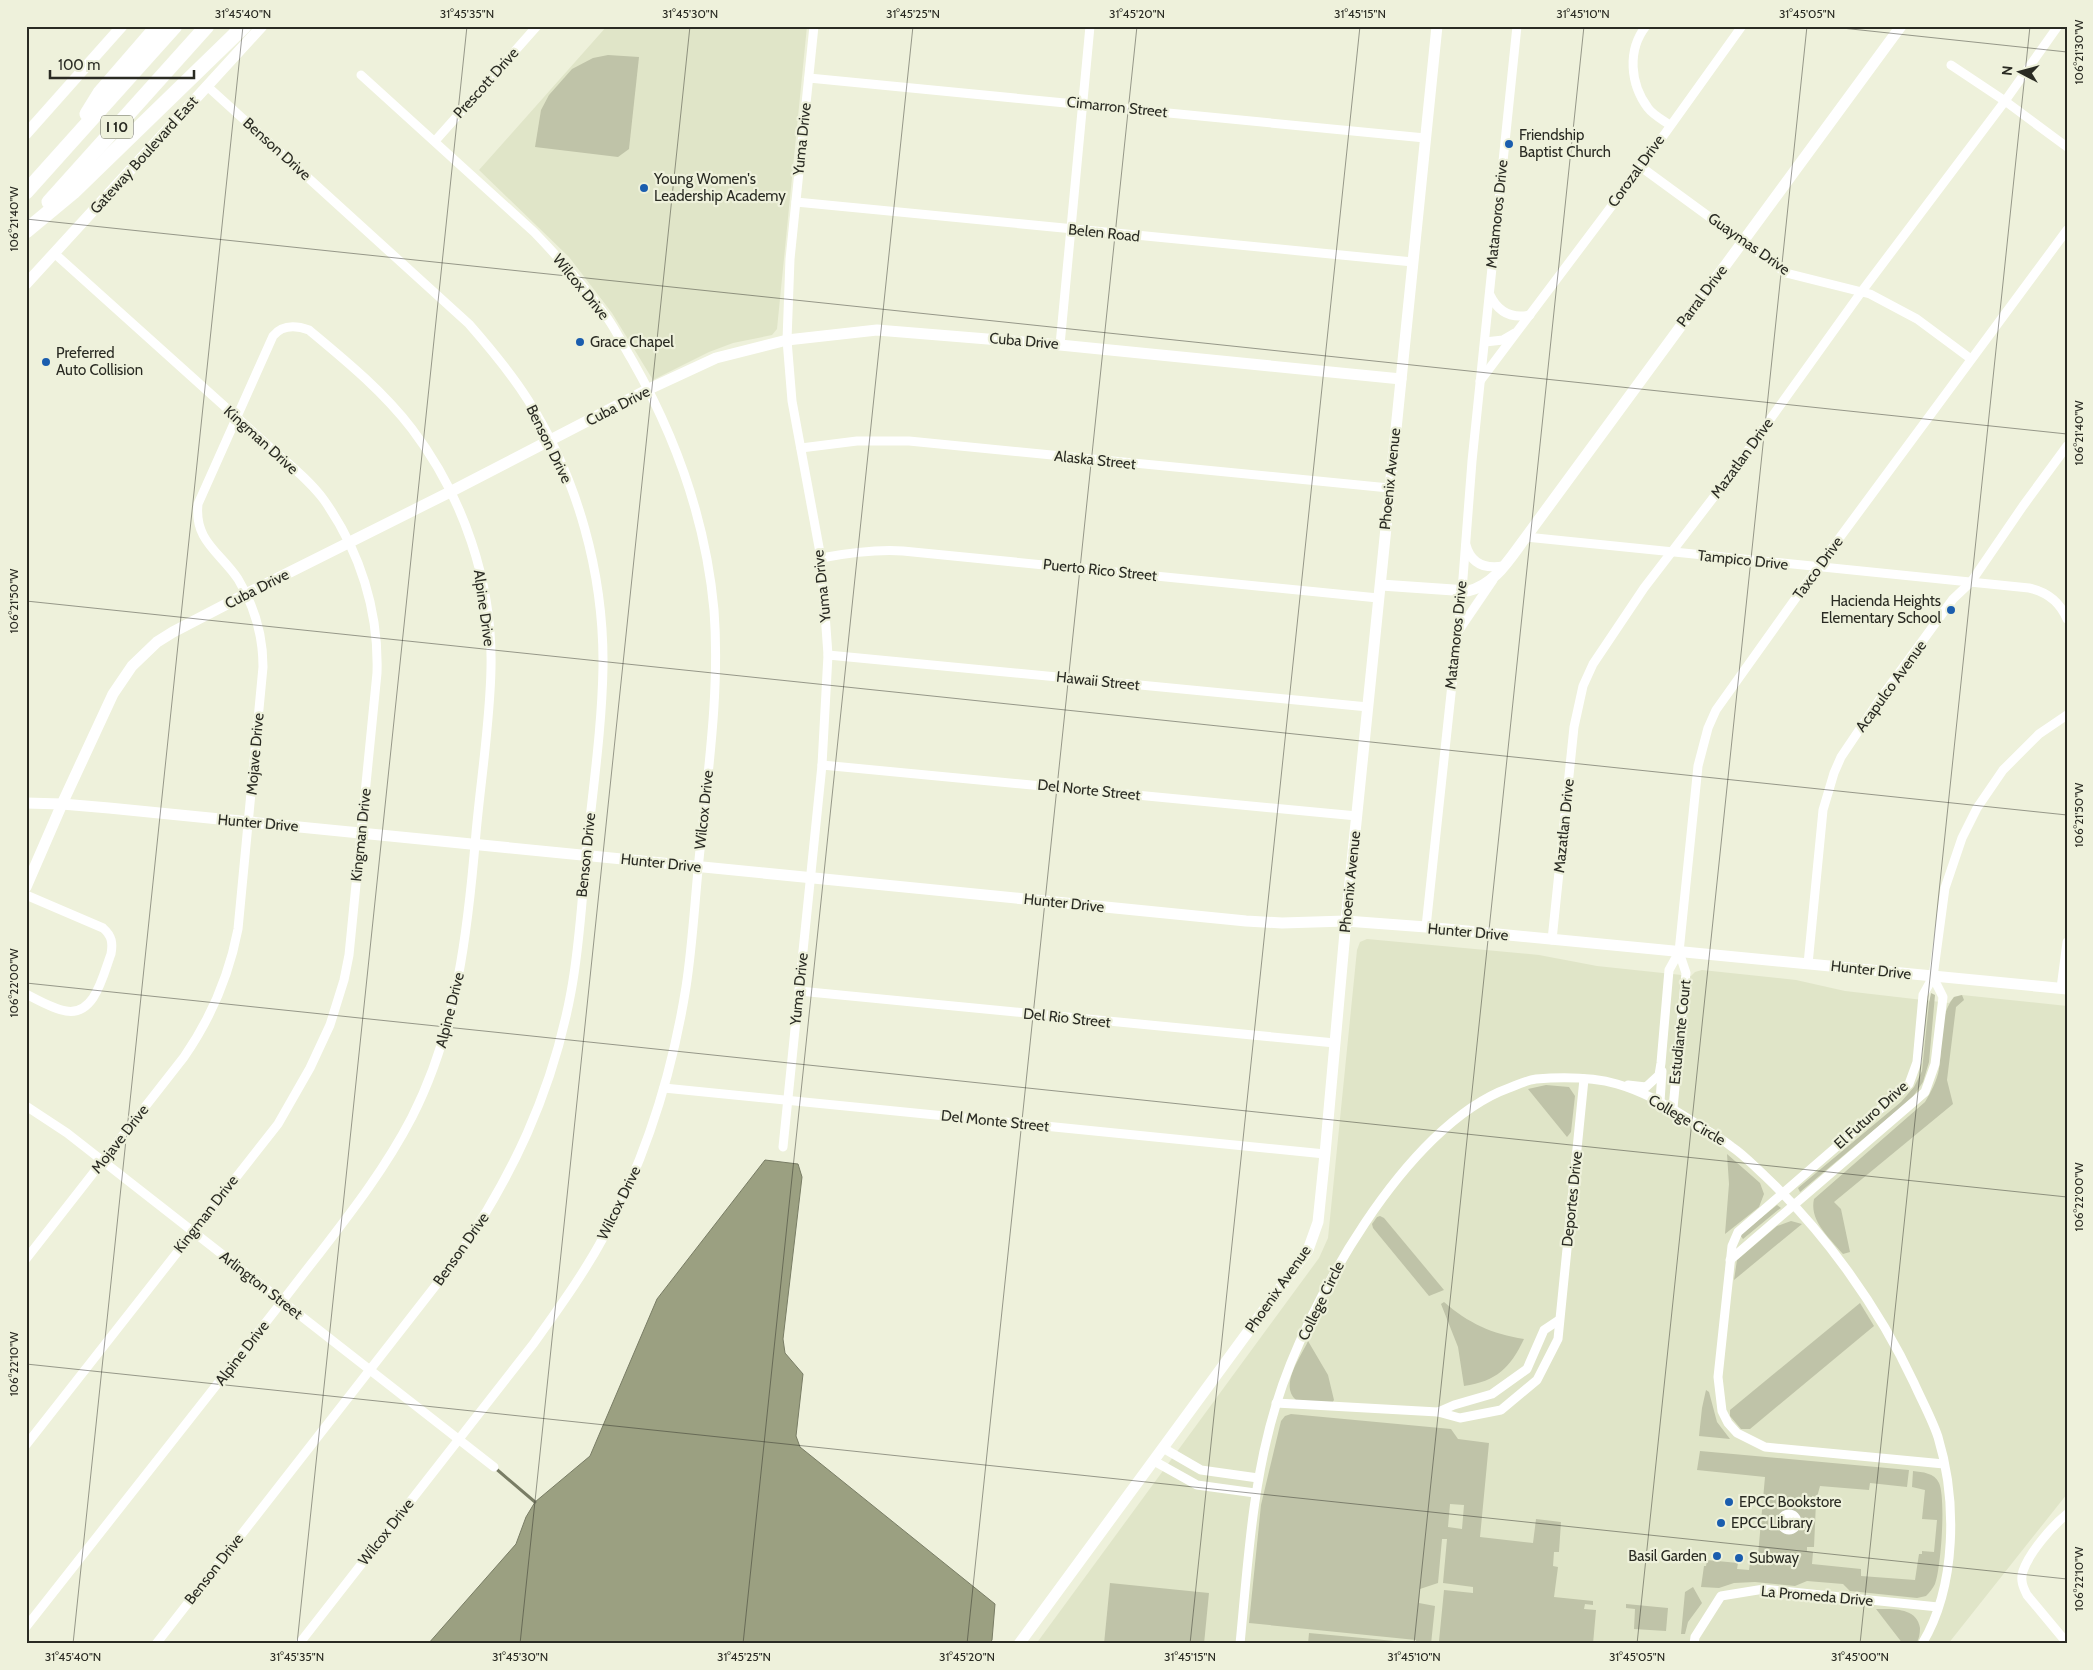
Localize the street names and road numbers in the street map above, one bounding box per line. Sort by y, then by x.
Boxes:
street label: Prescott Drive [450,44,523,122]
street label: Gateway Boulevard East [86,92,202,218]
street label: Cimarron Street [1066,93,1168,121]
street label: Yuma Drive [789,102,815,177]
street label: Benson Drive [239,114,315,184]
road number: I 10 [101,115,133,138]
street label: Corozal Drive [1604,131,1668,211]
street label: Matamoros Drive [1482,159,1512,269]
street label: Guaymas Drive [1705,209,1794,279]
street label: Belen Road [1067,220,1141,246]
street label: Wilcox Drive [549,250,613,324]
street label: Parral Drive [1673,261,1731,330]
street label: Cuba Drive [989,329,1060,353]
street label: Cuba Drive [583,382,653,430]
street label: Kingman Drive [220,402,302,478]
street label: Benson Drive [522,402,576,486]
street label: Mazatlan Drive [1707,414,1777,502]
street label: Phoenix Avenue [1376,427,1404,531]
street label: Alaska Street [1053,447,1137,473]
street label: Taxco Drive [1789,533,1847,603]
street label: Tampico Drive [1697,546,1789,574]
street label: Yuma Drive [809,549,835,624]
street label: Puerto Rico Street [1042,555,1158,585]
street label: Cuba Drive [222,565,292,613]
street label: Alpine Drive [470,568,498,648]
street label: Matamoros Drive [1441,580,1471,690]
street label: Acapulco Avenue [1852,637,1930,735]
street label: Hawaii Street [1055,668,1141,694]
street label: Mojave Drive [242,712,268,796]
street label: Wilcox Drive [691,769,717,851]
street label: Del Norte Street [1037,776,1141,804]
street label: Mazatlan Drive [1550,778,1578,874]
street label: Kingman Drive [347,787,375,883]
street label: Hunter Drive [217,811,299,836]
street label: Benson Drive [573,812,599,898]
street label: Phoenix Avenue [1336,830,1364,934]
street label: Hunter Drive [620,850,703,876]
street label: Hunter Drive [1023,890,1106,916]
street label: Hunter Drive [1427,920,1509,945]
street label: Yuma Drive [786,952,812,1027]
street label: Hunter Drive [1830,957,1913,983]
street label: Alpine Drive [432,970,468,1050]
street label: Estudiante Court [1666,979,1694,1085]
street label: Del Rio Street [1022,1004,1112,1032]
street label: El Futuro Drive [1830,1077,1912,1153]
street label: College Circle [1645,1091,1729,1149]
street label: Mojave Drive [88,1101,153,1177]
street label: Del Monte Street [940,1106,1050,1136]
street label: Deportes Drive [1558,1150,1586,1248]
street label: Wilcox Drive [593,1163,645,1243]
street label: Kingman Drive [170,1171,242,1256]
street label: Benson Drive [429,1209,493,1289]
street label: Phoenix Avenue [1241,1242,1315,1336]
street label: Arlington Street [216,1247,306,1323]
street label: College Circle [1294,1258,1348,1344]
street label: Alpine Drive [211,1317,273,1389]
street label: Wilcox Drive [354,1495,418,1569]
street label: Benson Drive [181,1530,247,1608]
street label: La Promeda Drive [1760,1582,1874,1610]

